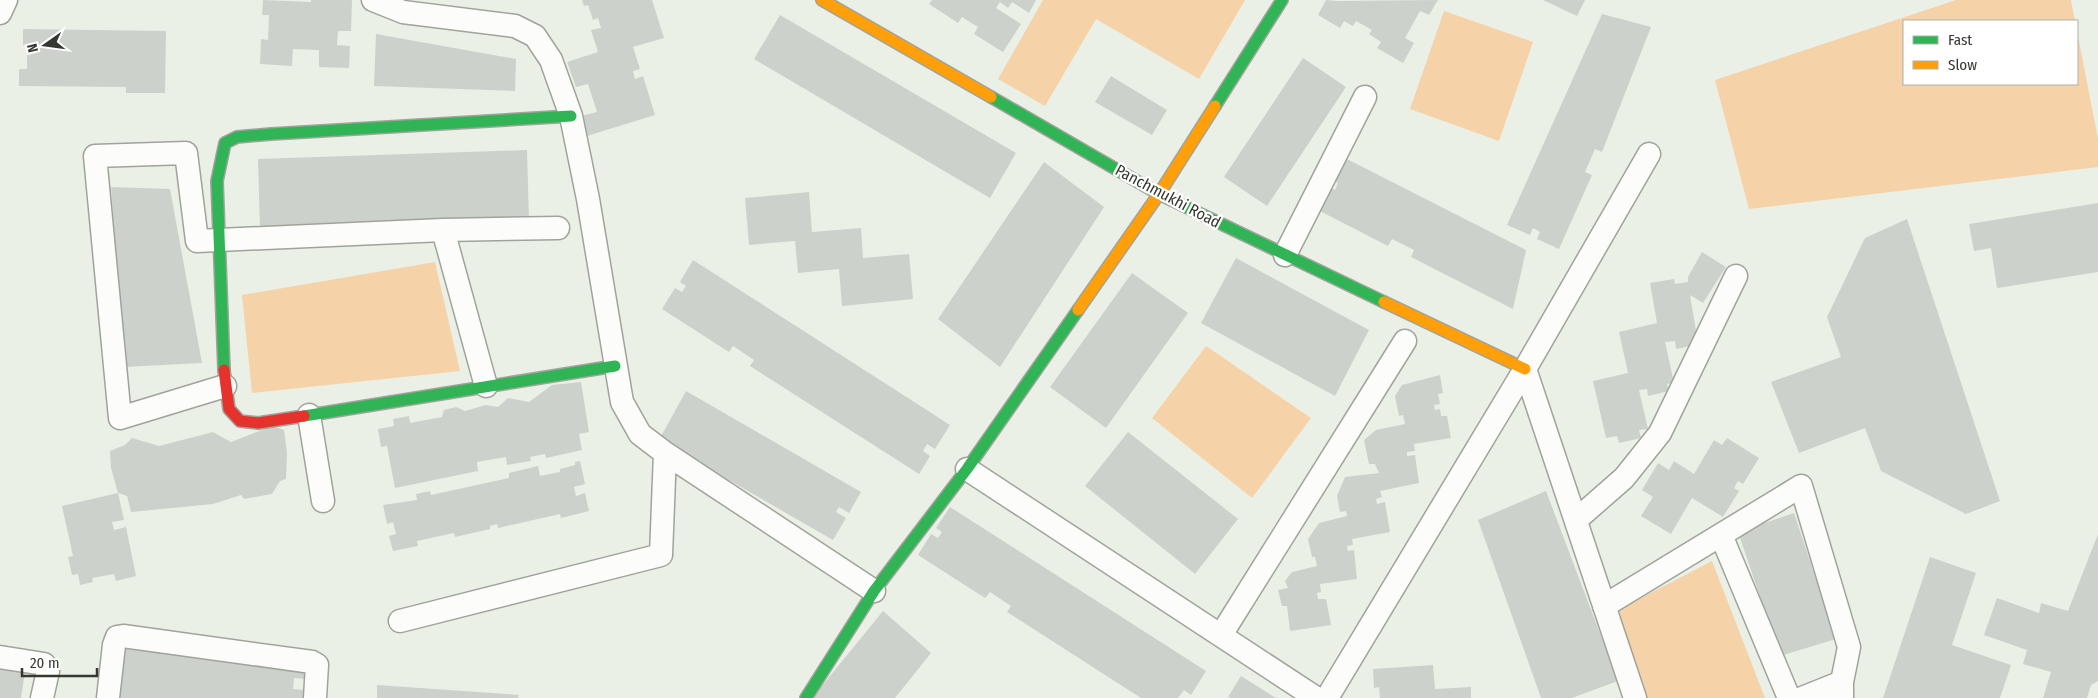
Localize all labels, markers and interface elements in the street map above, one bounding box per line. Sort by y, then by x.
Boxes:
north arrow [20,20,70,70]
legend [1903,20,2078,85]
text: Fast [1948,31,1972,49]
text: N [24,42,42,54]
text: Slow [1948,56,1977,74]
street label: Panchmukhi Road [1112,160,1224,232]
scale bar [22,646,98,678]
text: 20 m [30,654,60,672]

